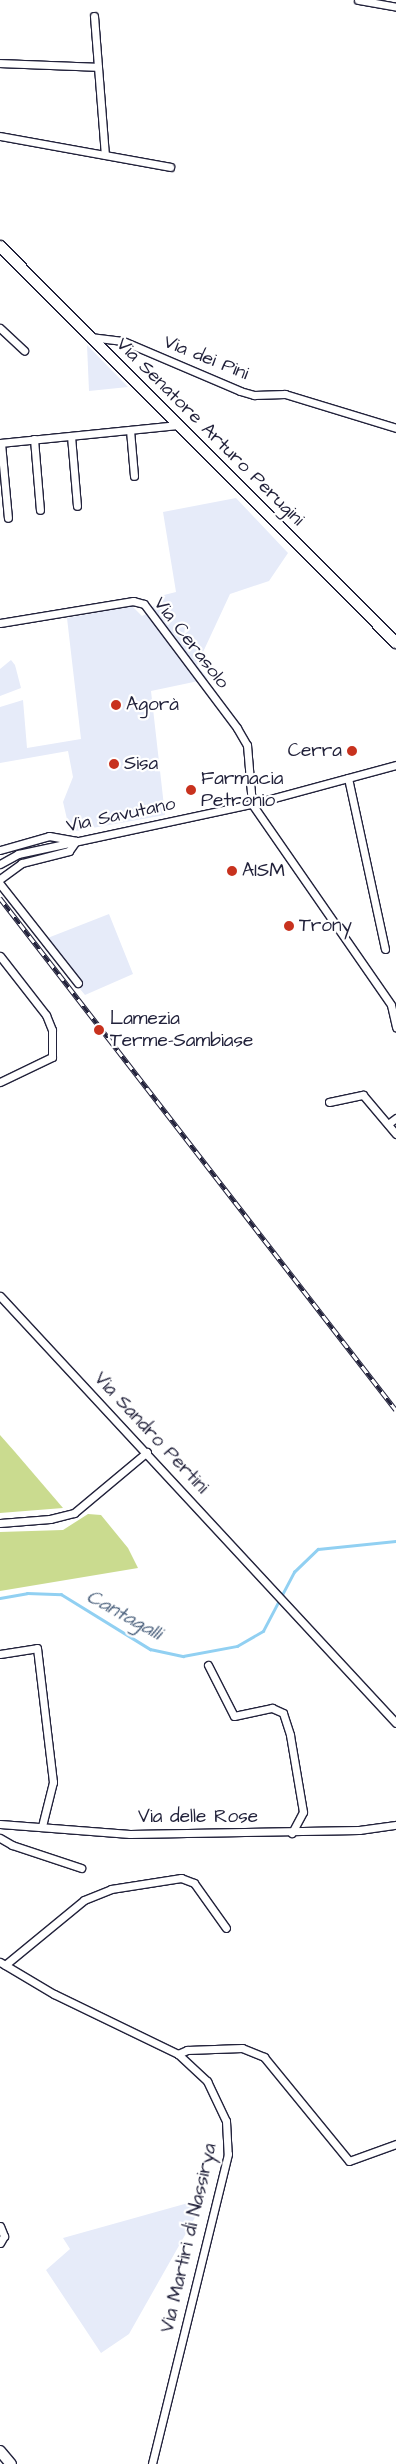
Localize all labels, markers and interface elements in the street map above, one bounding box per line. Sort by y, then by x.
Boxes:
street label: Via dei Pini [160,331,252,385]
street label: Via Senatore Arturo Perugini [111,333,309,531]
street label: Via Cerasolo [148,593,234,693]
place label: Agorà [126,694,179,716]
marker: Agorà [110,699,122,711]
place label: Cerra [288,740,342,762]
marker: Cerra [346,745,358,757]
place label: Sisa [124,753,158,775]
marker: Sisa [108,758,120,770]
place label: Farmacia Petronio [201,768,283,812]
marker: Farmacia Petronio [185,784,197,796]
street label: Via Savutano [64,792,178,838]
place label: AISM [242,860,285,882]
marker: AISM [226,865,238,877]
place label: Trony [299,915,352,937]
marker: Trony [283,920,295,932]
place label: Lamezia Terme-Sambiase [110,1008,253,1052]
marker: Lamezia Terme-Sambiase [92,1023,106,1037]
street label: Via Sandro Pertini [89,1368,213,1498]
water label: Cantagalli [82,1585,166,1645]
street label: Via delle Rose [138,1806,258,1828]
street label: Via Martiri di Nassirya [156,2141,222,2335]

